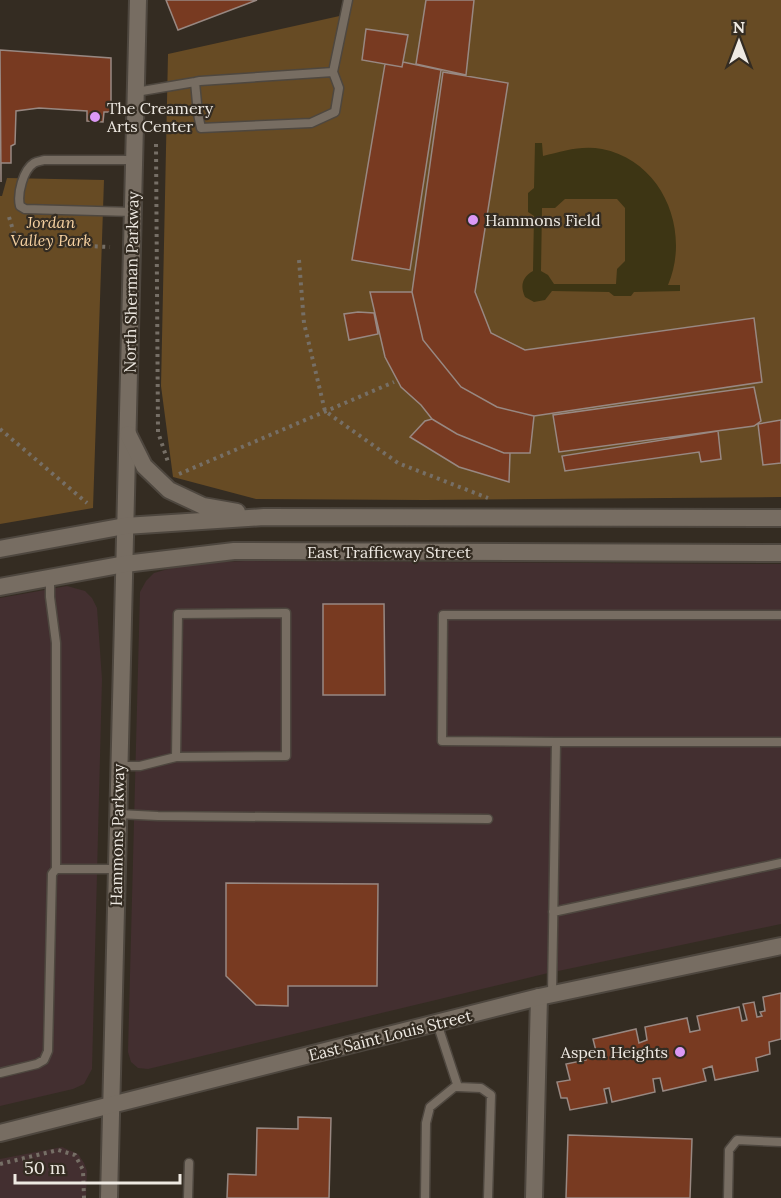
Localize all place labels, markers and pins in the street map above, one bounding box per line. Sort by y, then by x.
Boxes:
place label: The Creamery Arts Center [106,98,214,136]
marker: The Creamery Arts Center [88,110,102,124]
place label: Hammons Field [485,210,601,230]
marker: Hammons Field [466,213,480,227]
place label: Aspen Heights [560,1042,668,1062]
marker: Aspen Heights [673,1045,687,1059]

